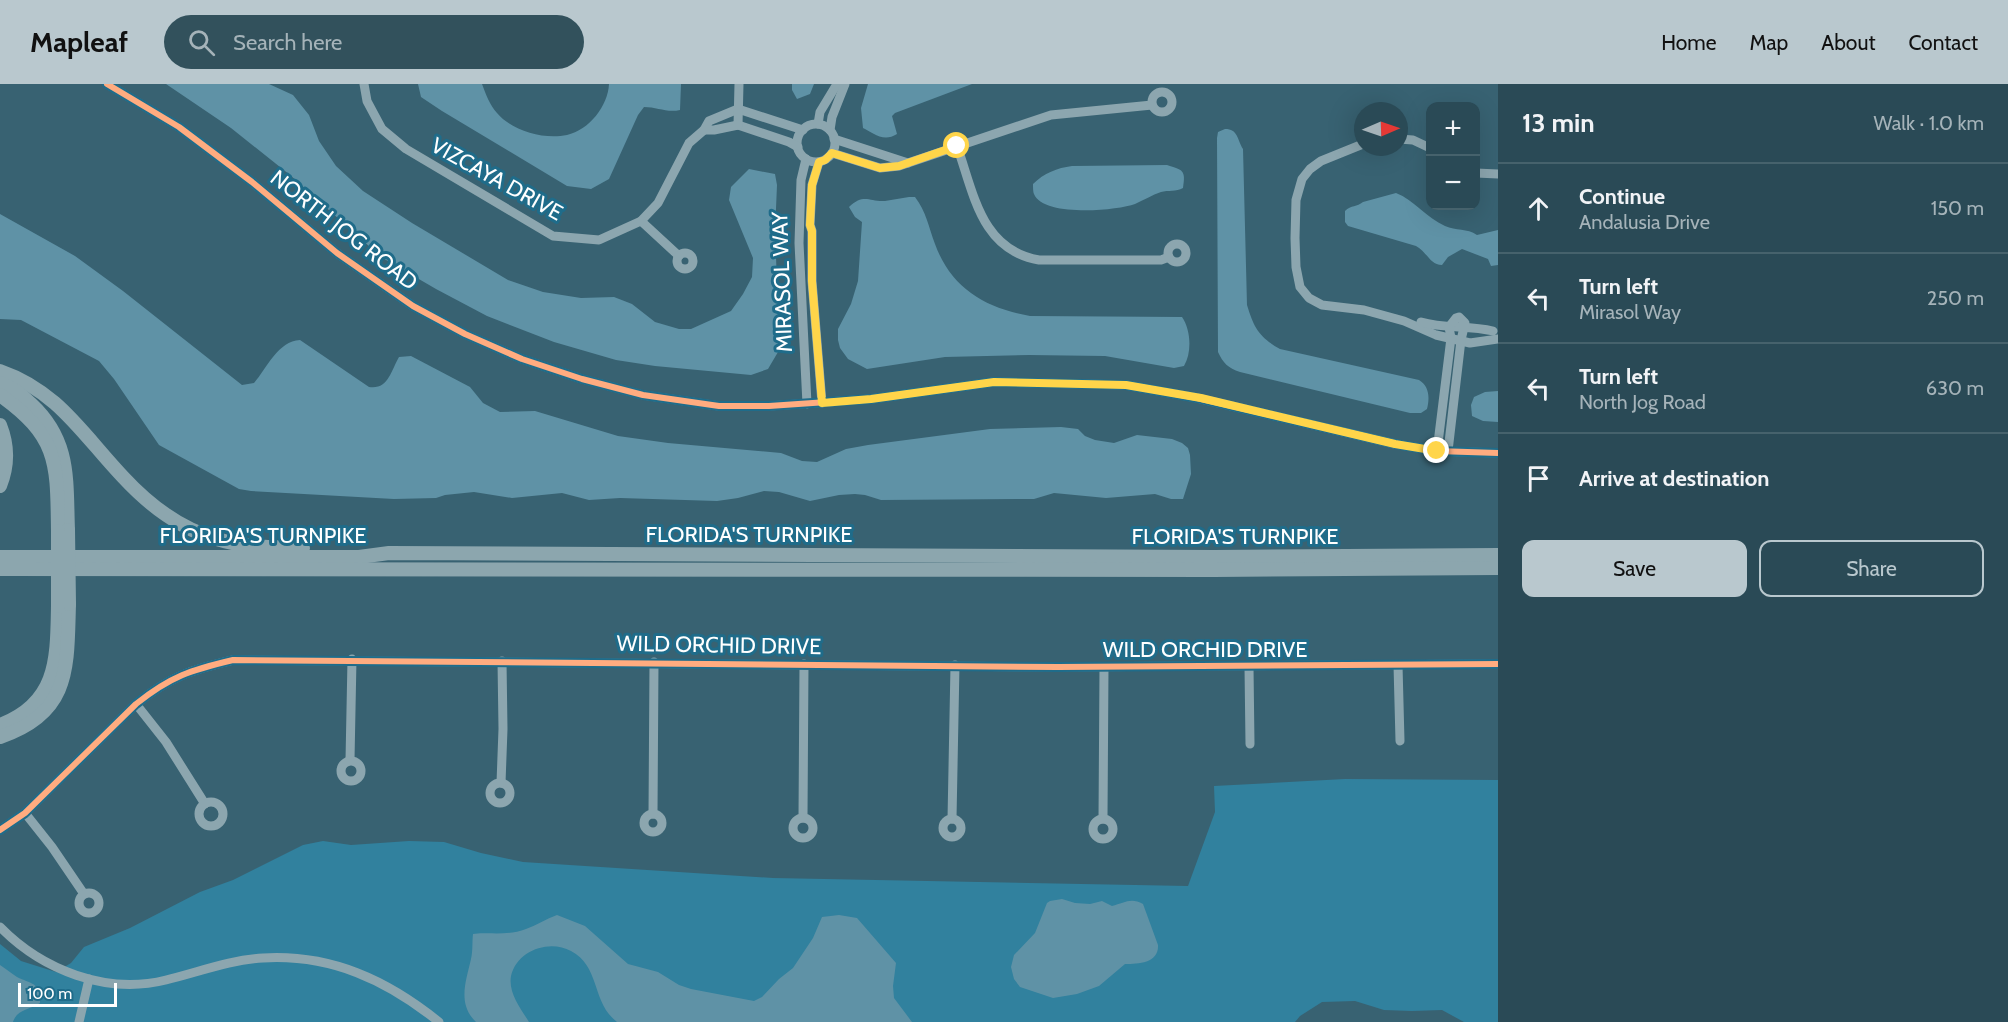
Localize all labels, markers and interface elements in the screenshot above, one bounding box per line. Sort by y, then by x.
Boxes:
search box [164,15,584,69]
text: Mapleaf [30,25,128,59]
icon: search [185,26,218,59]
text: Search here [233,29,342,56]
text: Home [1661,30,1717,55]
text: Map [1750,30,1788,55]
text: About [1821,30,1875,55]
text: Contact [1908,30,1978,55]
north arrow [1354,102,1408,156]
map controls [1426,102,1480,210]
button: + [1426,102,1480,156]
text: 13 min [1522,107,1595,139]
text: Walk · 1.0 km [1874,111,1984,135]
street label: VIZCAYA DRIVE [426,132,568,226]
route start [943,132,969,158]
button: − [1426,156,1480,210]
street label: NORTH JOG ROAD [265,164,423,296]
text: Continue [1579,183,1665,210]
icon: ahead [1522,192,1555,225]
text: 150 m [1931,196,1984,220]
text: Andalusia Drive [1579,210,1710,234]
street label: MIRASOL WAY [766,211,798,353]
text: Turn left [1579,273,1658,300]
icon: left [1522,282,1555,315]
text: 250 m [1927,286,1984,310]
text: Mirasol Way [1579,300,1681,324]
text: Turn left [1579,363,1658,390]
icon: left [1522,372,1555,405]
text: 630 m [1926,376,1984,400]
text: North Jog Road [1579,390,1706,414]
route end [1423,437,1449,463]
icon: arrive [1522,462,1555,495]
text: Arrive at destination [1579,465,1769,492]
street label: FLORIDA'S TURNPIKE [646,521,852,548]
street label: FLORIDA'S TURNPIKE [160,522,366,549]
street label: FLORIDA'S TURNPIKE [1132,523,1338,550]
button: Save [1522,540,1747,597]
button: Share [1759,540,1984,597]
street label: WILD ORCHID DRIVE [616,630,822,660]
street label: WILD ORCHID DRIVE [1103,636,1307,663]
scale bar [18,980,117,1008]
text: 100 m [27,984,72,1003]

